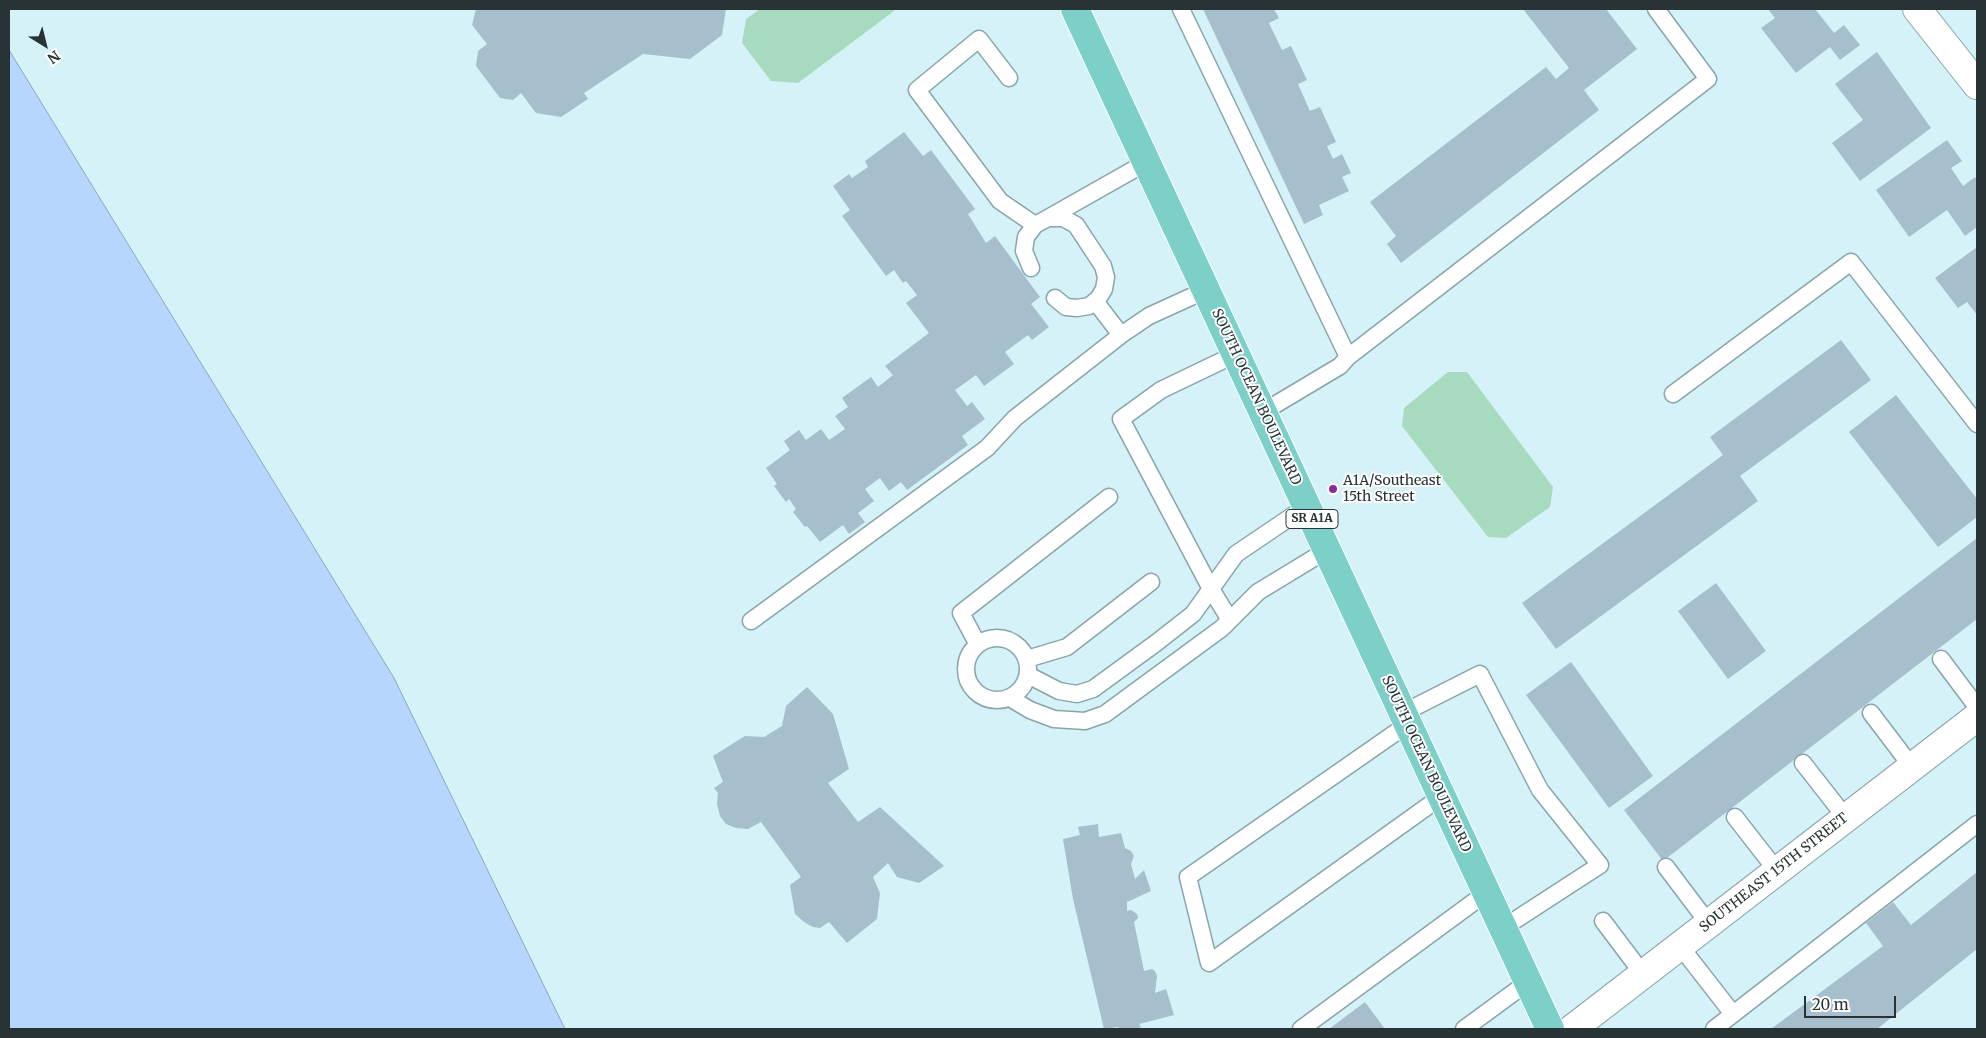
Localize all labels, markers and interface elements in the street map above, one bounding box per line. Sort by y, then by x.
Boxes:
north arrow [20,20,70,70]
text: N [44,47,64,68]
street label: SOUTH OCEAN BOULEVARD [1208,306,1304,488]
place label: A1A/Southeast 15th Street [1343,473,1441,506]
marker: A1A/Southeast 15th Street [1327,483,1339,495]
road number: SR A1A [1286,509,1338,528]
street label: SOUTH OCEAN BOULEVARD [1378,673,1474,855]
street label: SOUTHEAST 15TH STREET [1696,810,1852,936]
scale bar [1806,986,1898,1018]
text: 20 m [1812,995,1849,1014]

